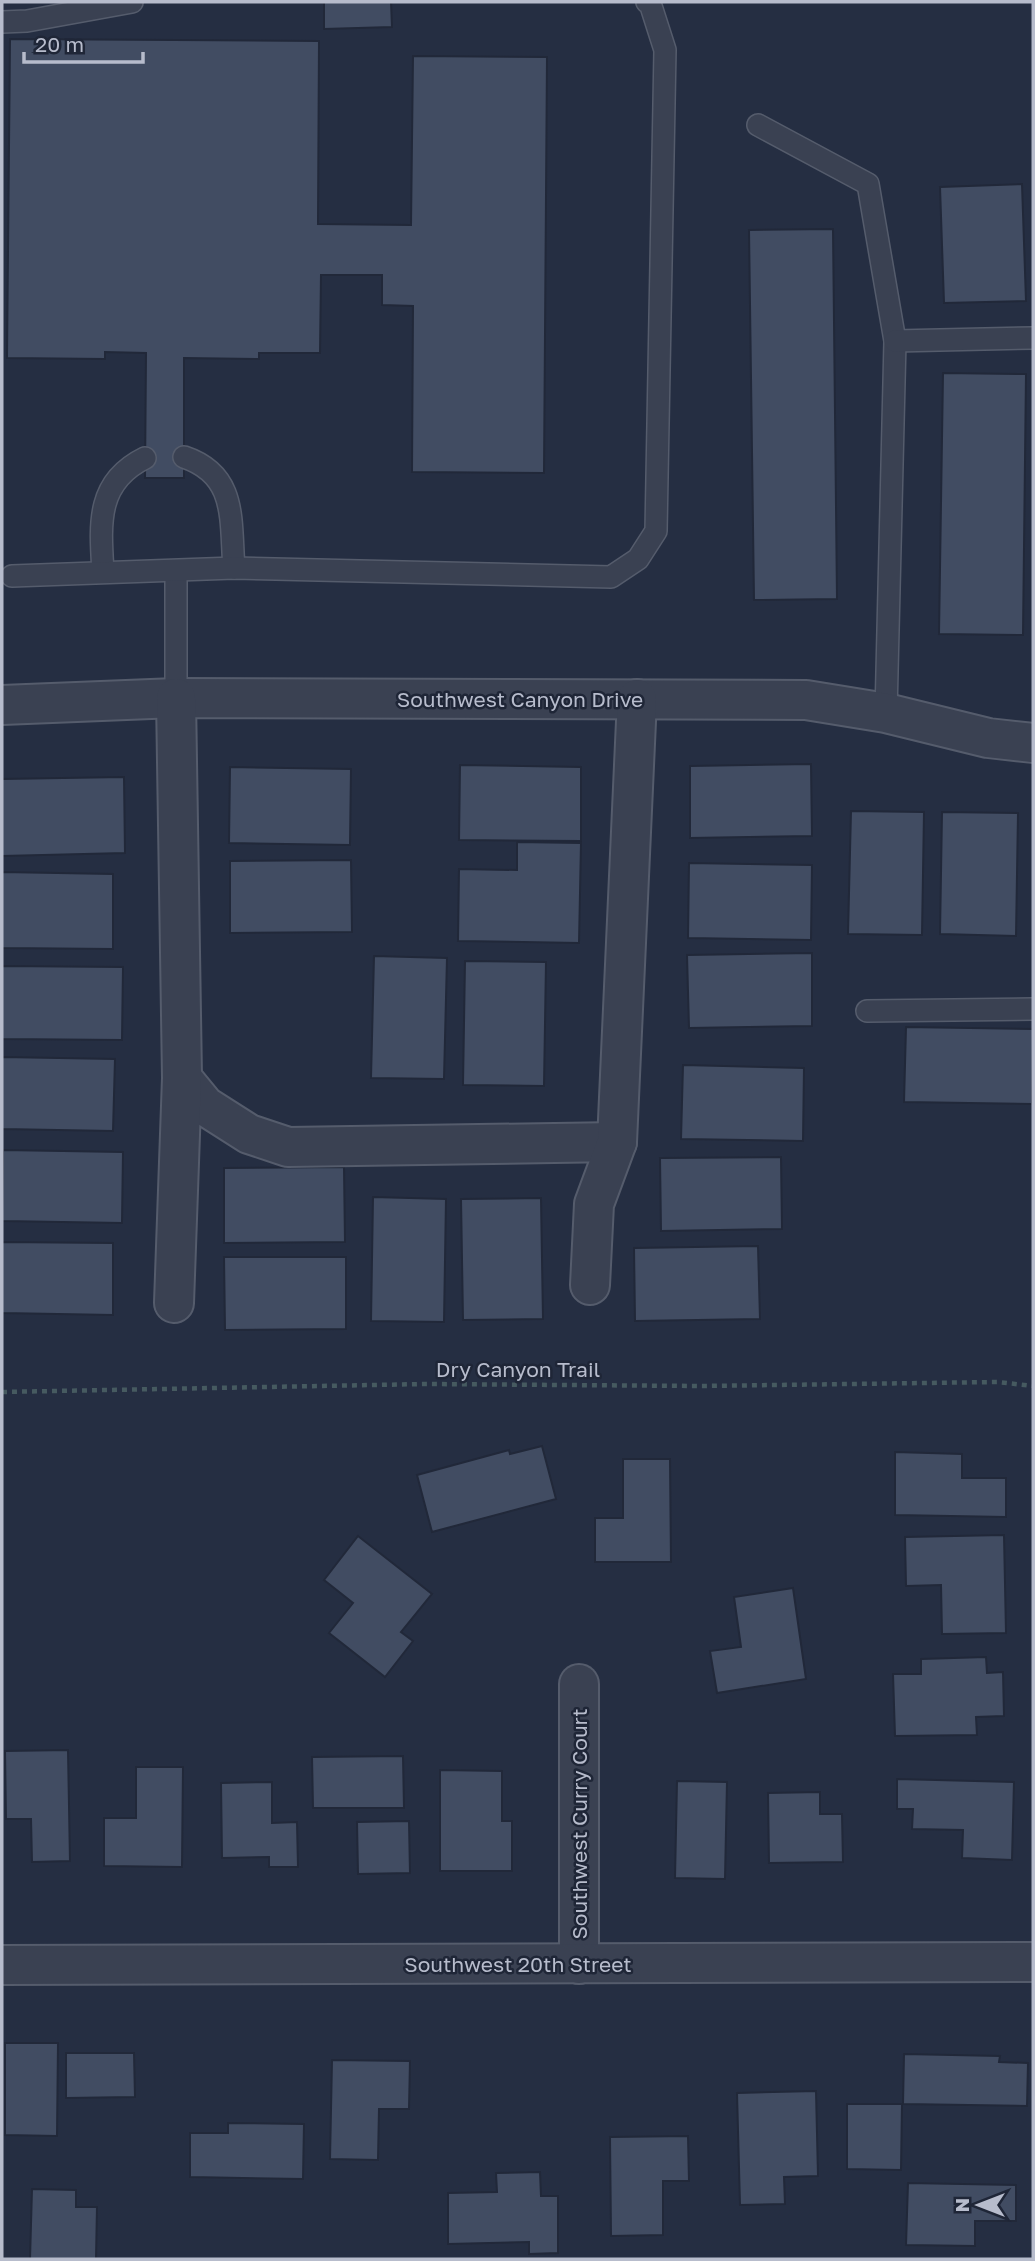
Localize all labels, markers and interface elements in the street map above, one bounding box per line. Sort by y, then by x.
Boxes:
scale bar [24,21,144,65]
text: 20 m [35,31,84,57]
street label: Southwest Canyon Drive [397,686,643,712]
street label: Dry Canyon Trail [436,1356,600,1382]
street label: Southwest Curry Court [566,1708,592,1940]
street label: Southwest 20th Street [404,1951,632,1977]
north arrow [944,2170,1014,2240]
text: N [950,2198,973,2212]

